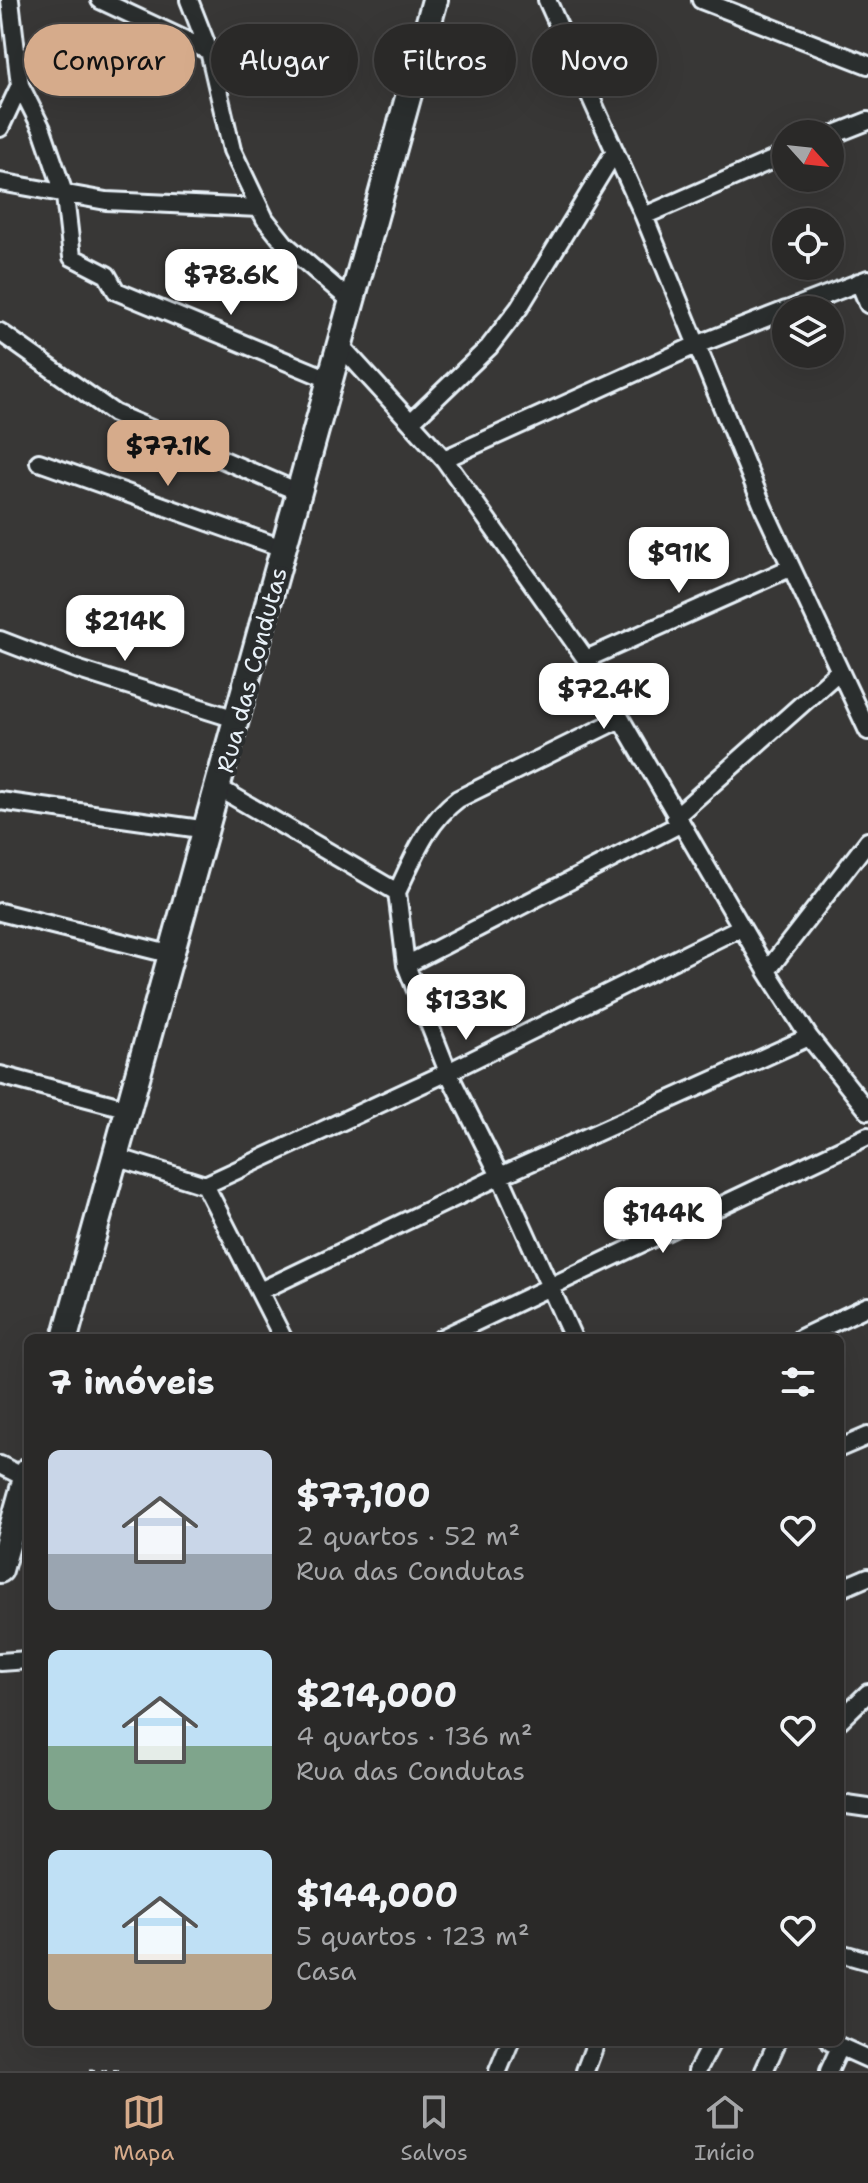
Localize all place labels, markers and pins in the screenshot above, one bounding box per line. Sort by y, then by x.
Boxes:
pin: $78.6K [166,249,296,317]
pin: $77.1K [103,420,233,488]
pin: $91K [632,527,726,595]
pin: $214K [69,595,181,663]
pin: $72.4K [539,663,669,731]
pin: $133K [410,974,522,1042]
pin: $144K [607,1187,719,1255]

